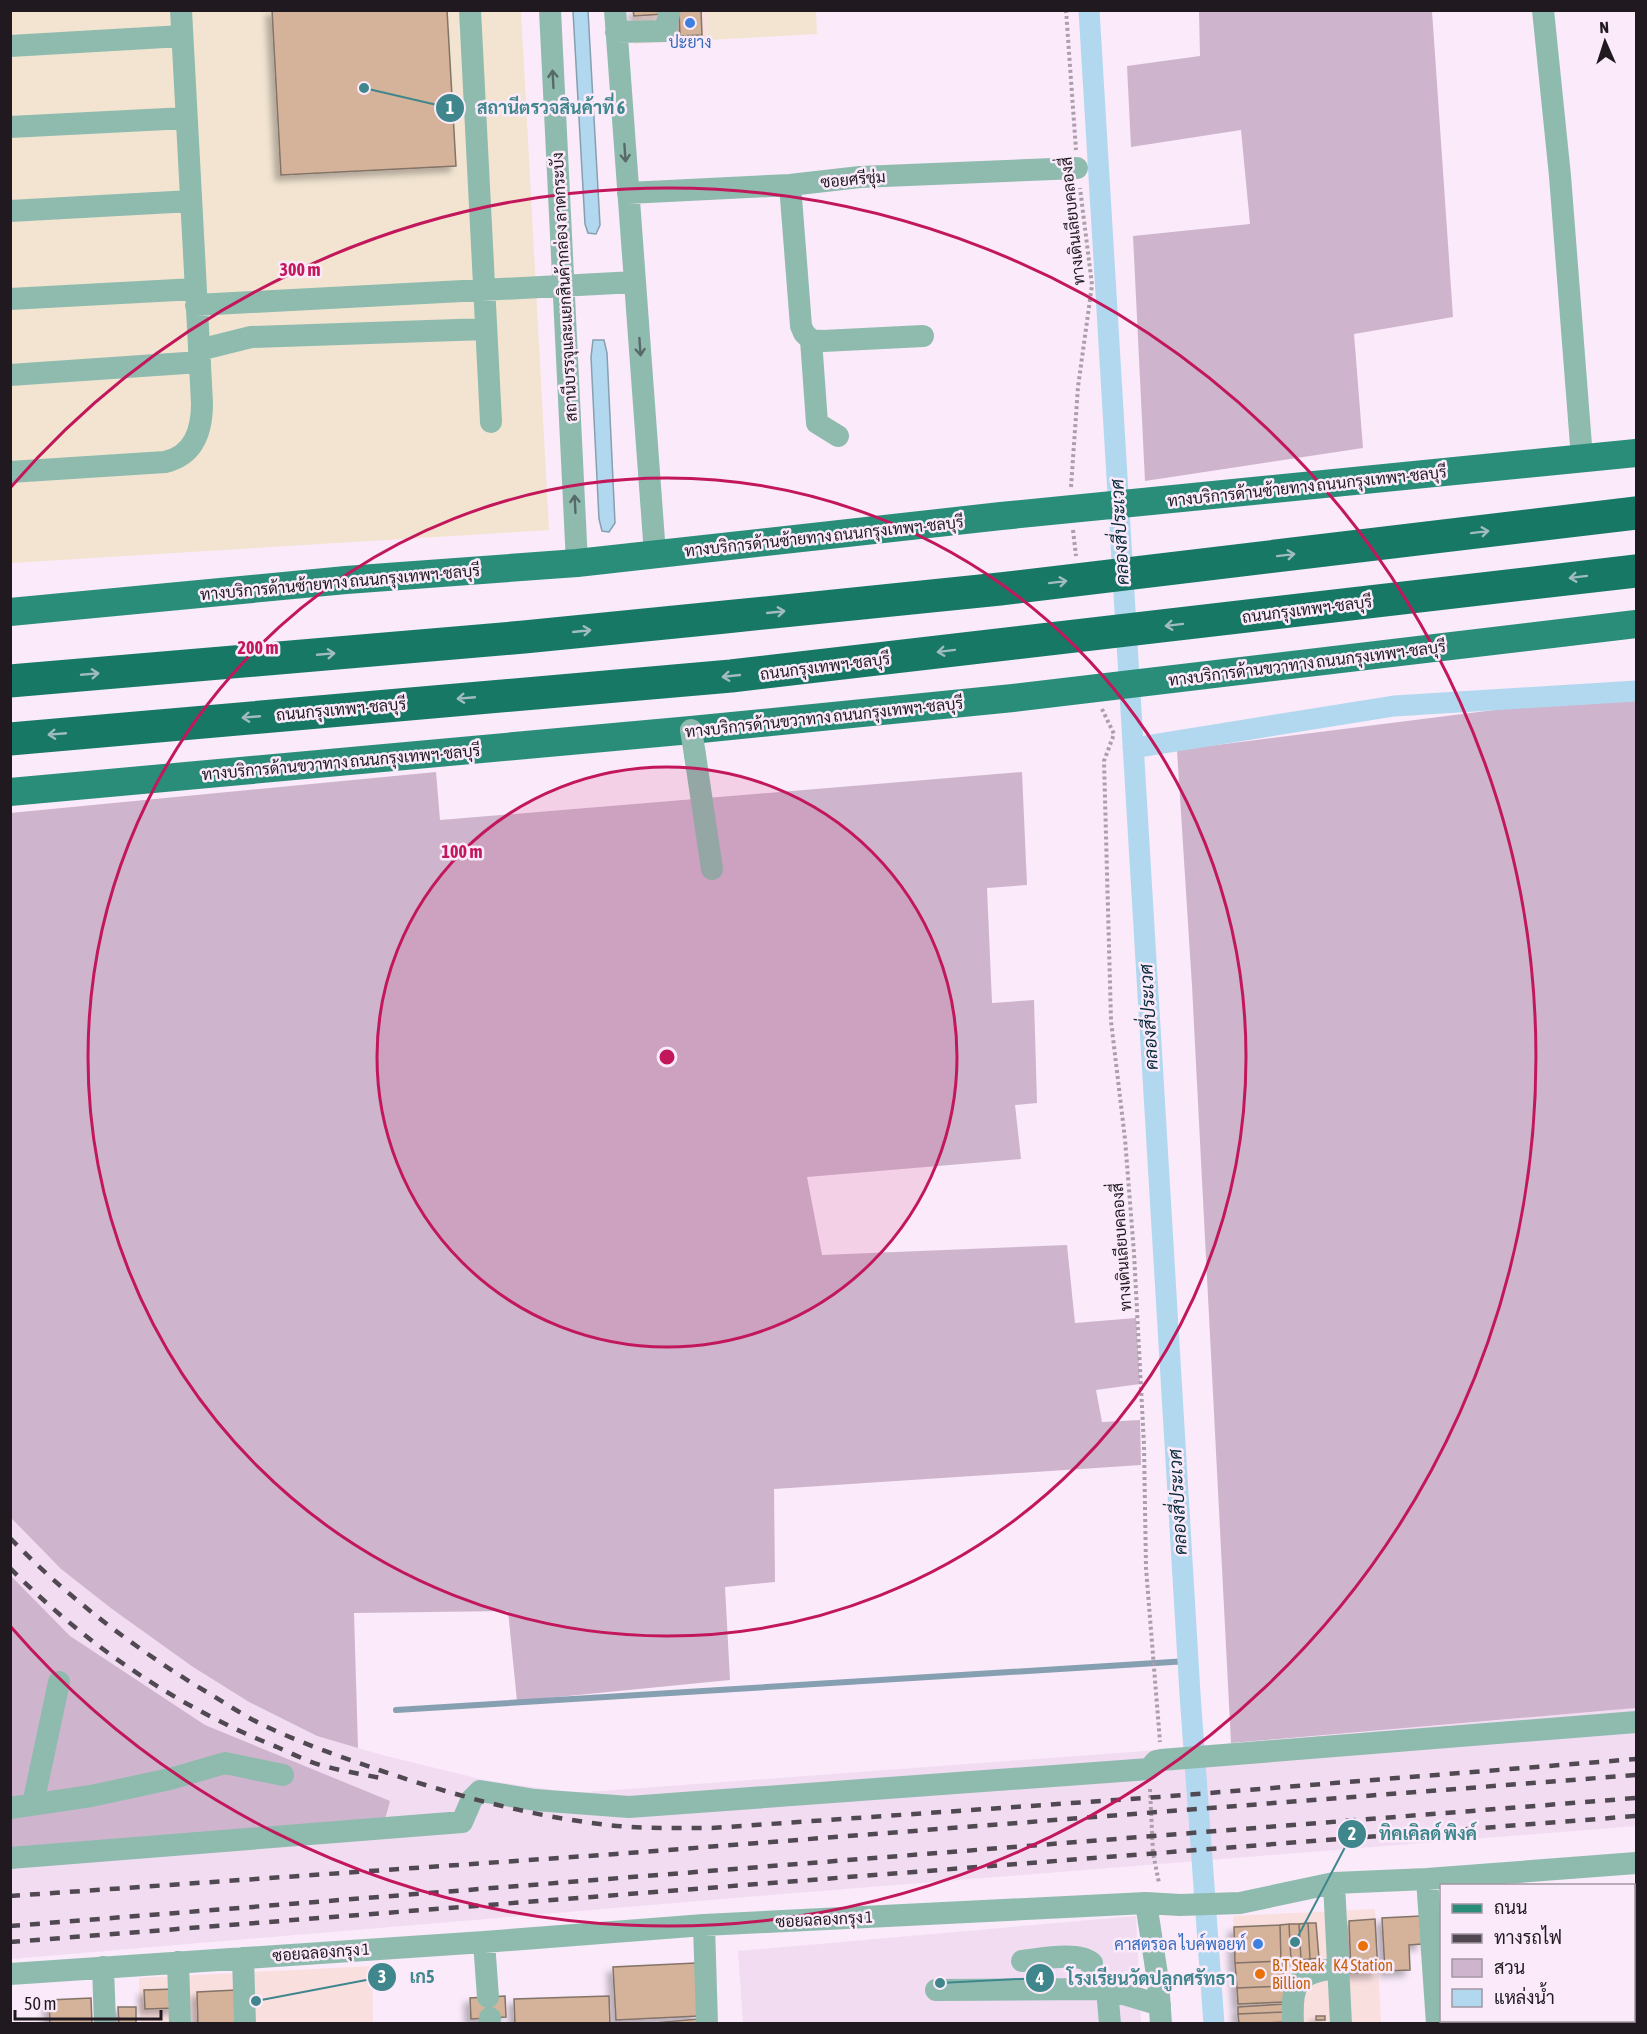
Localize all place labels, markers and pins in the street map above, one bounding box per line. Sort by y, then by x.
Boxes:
marker: ปะยาง [683,16,697,30]
place label: ปะยาง [668,33,712,51]
callout: สถานีตรวจสินค้าที่ 6 [435,90,637,126]
centre of rings [657,1047,677,1067]
callout: ทิคเคิลด์ พิงค์ [1337,1816,1489,1852]
place label: คาสตรอล ไบค์พอยท์ [1114,1932,1246,1953]
marker: คาสตรอล ไบค์พอยท์ [1251,1937,1265,1951]
marker: K4 Station [1356,1939,1370,1953]
place label: B.T Steak Billion [1272,1956,1325,1992]
place label: K4 Station [1333,1956,1393,1974]
callout: เก5 [367,1959,446,1995]
callout: โรงเรียนวัดปลูกศรัทธา [1025,1960,1248,1996]
marker: B.T Steak Billion [1253,1967,1267,1981]

